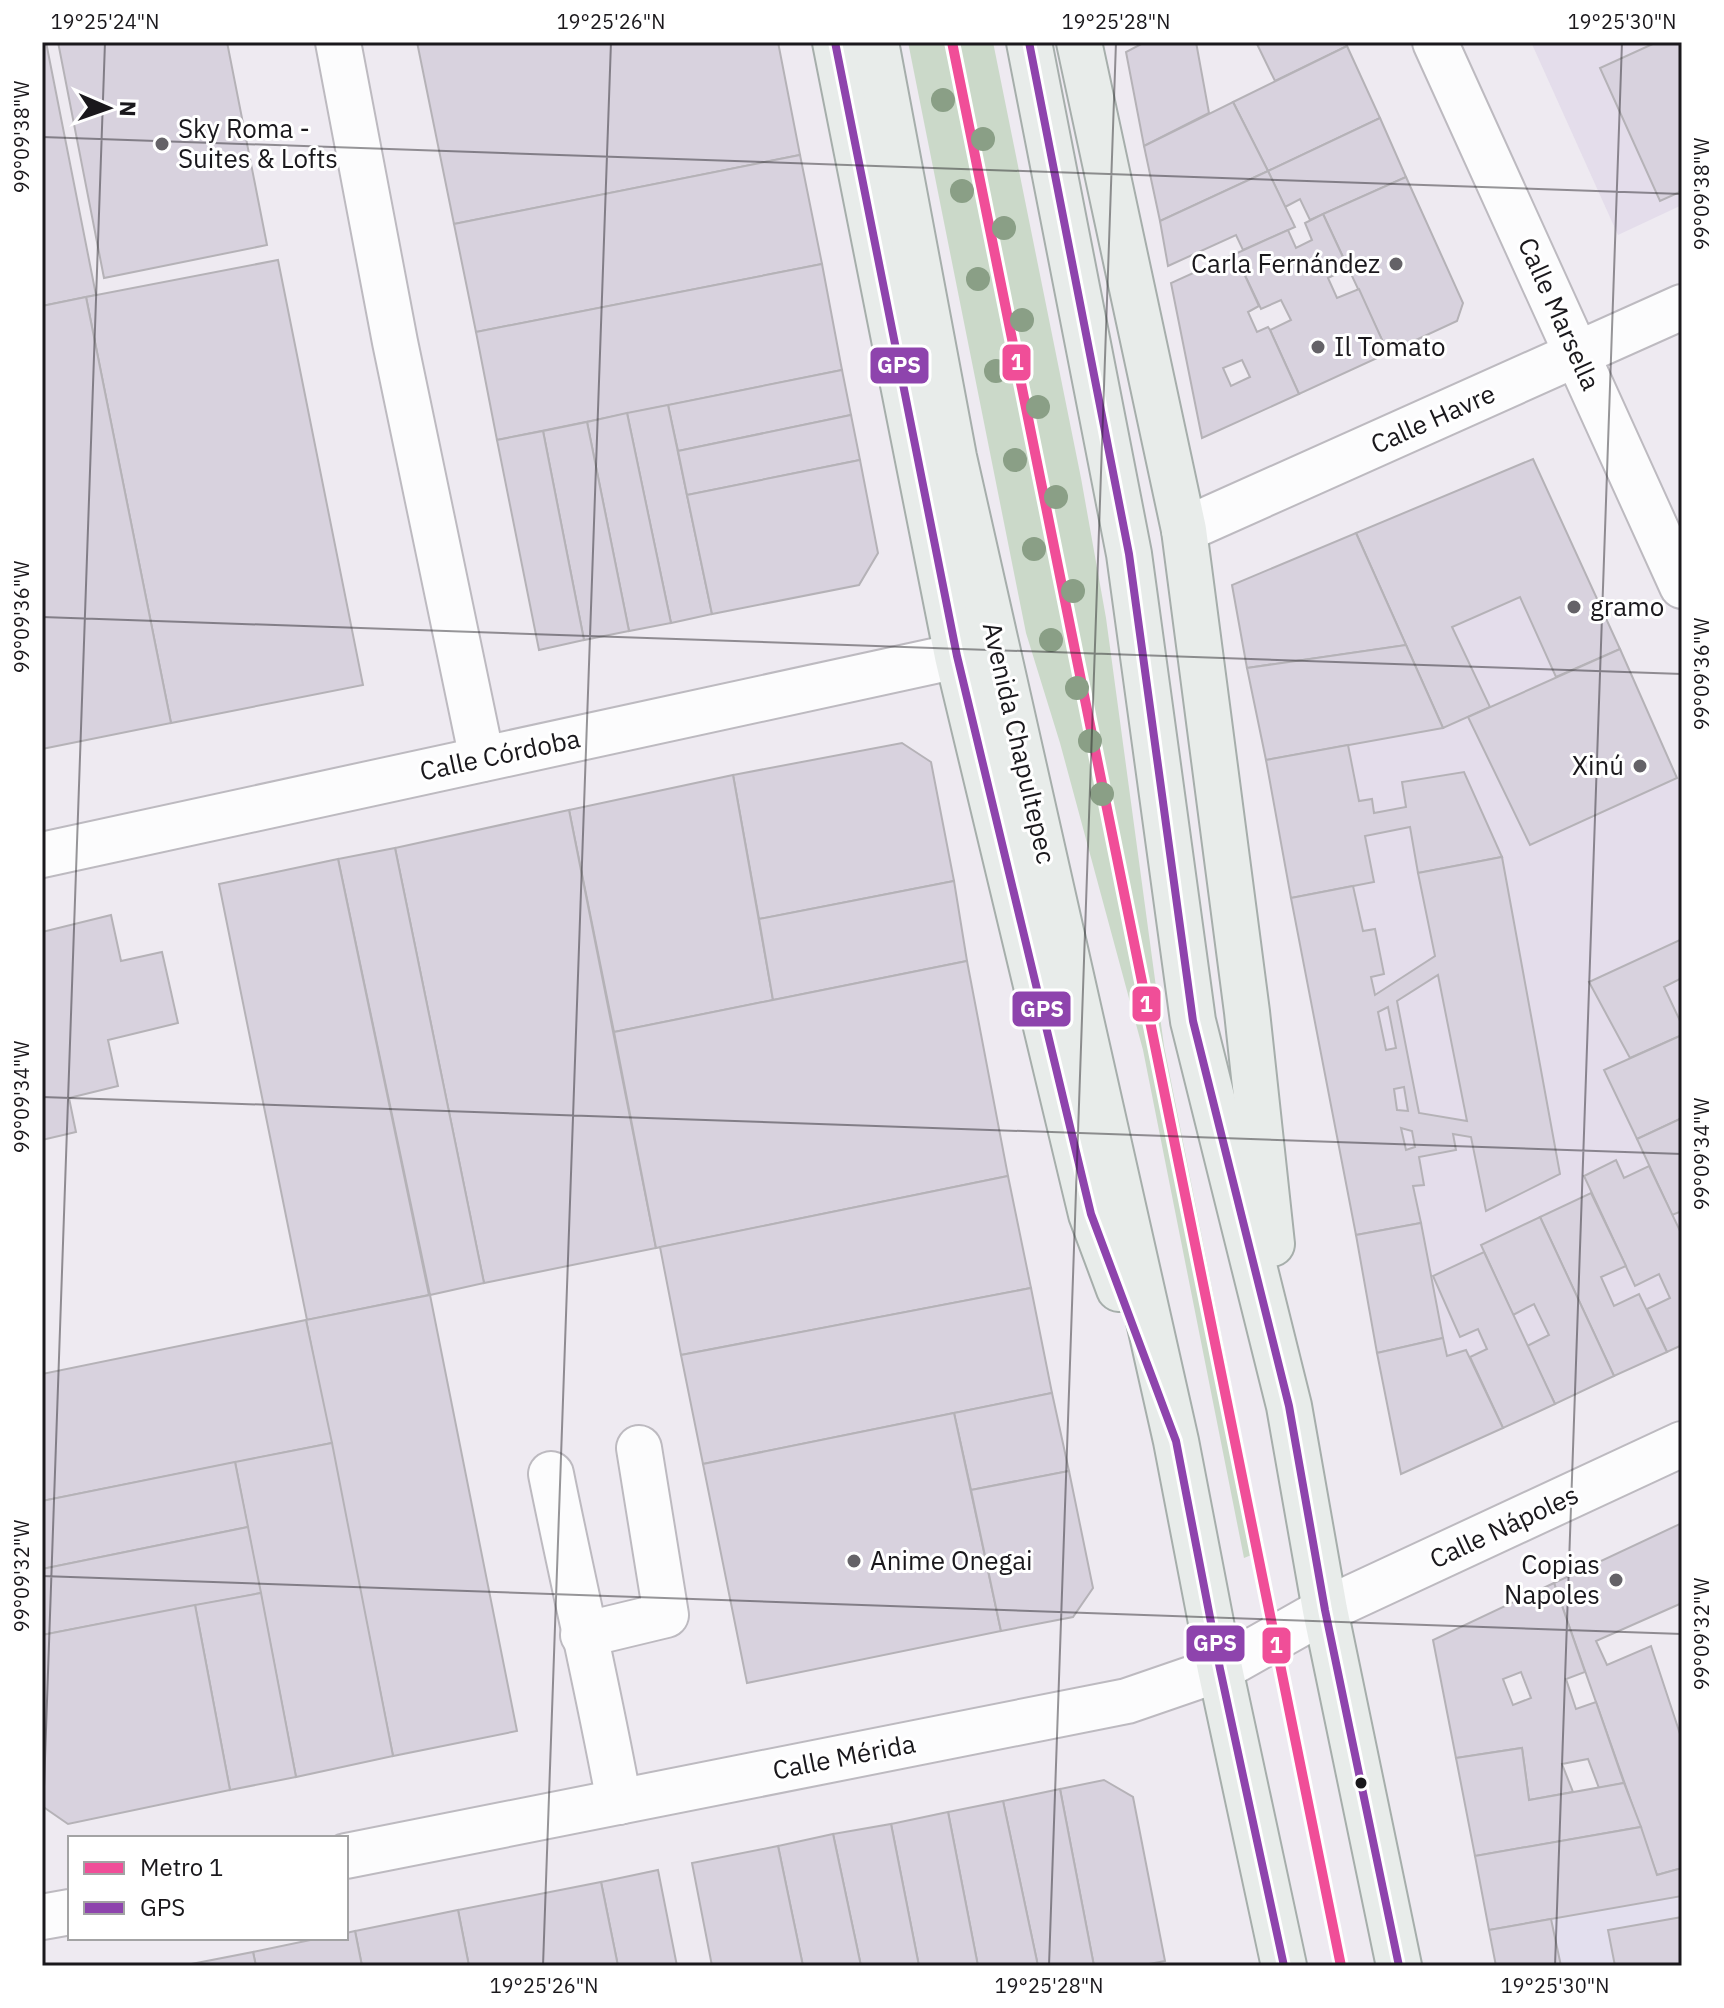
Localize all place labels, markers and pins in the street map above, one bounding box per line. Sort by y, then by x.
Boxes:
place label: Sky Roma - Suites & Lofts [178,111,338,175]
marker: Sky Roma - Suites & Lofts [153,135,171,153]
place label: Carla Fernández [1191,246,1380,280]
marker: Carla Fernández [1387,255,1405,273]
place label: Il Tomato [1334,329,1446,363]
marker: Il Tomato [1309,338,1327,356]
place label: gramo [1590,589,1664,623]
marker: gramo [1565,598,1583,616]
place label: Xinú [1572,748,1624,782]
marker: Xinú [1631,757,1649,775]
place label: Anime Onegai [870,1543,1033,1577]
place label: Copias Napoles [1504,1547,1600,1611]
marker: Anime Onegai [845,1552,863,1570]
marker: Copias Napoles [1607,1571,1625,1589]
unlabelled marker [1353,1775,1369,1791]

